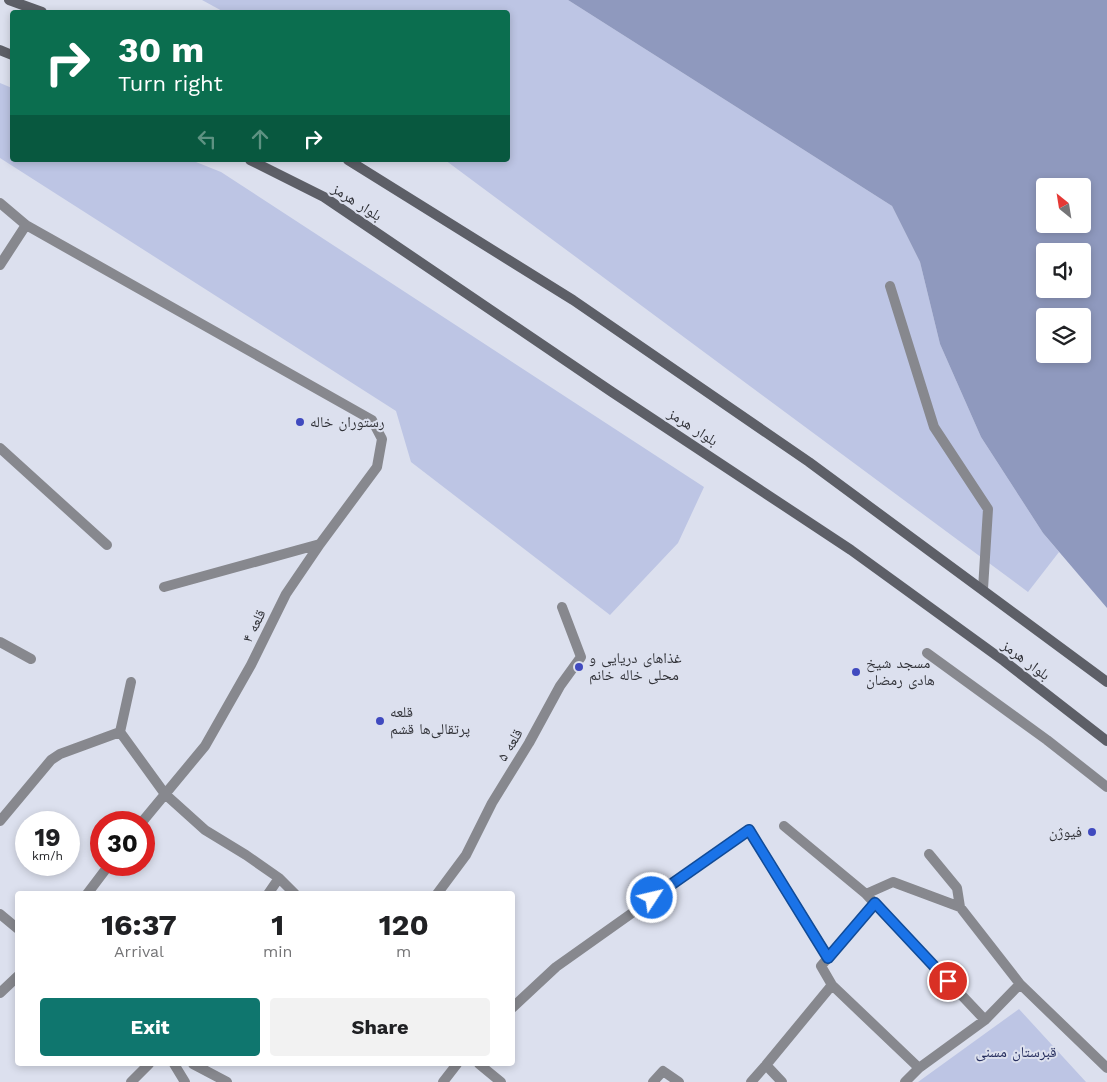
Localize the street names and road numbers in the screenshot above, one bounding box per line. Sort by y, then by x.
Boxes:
street label: بلوار هرمز [328,179,385,225]
street label: بلوار هرمز [664,404,721,450]
street label: قلعه ۴ [238,606,270,646]
street label: بلوار هرمز [997,635,1054,684]
street label: قلعه ۵ [493,725,527,765]

